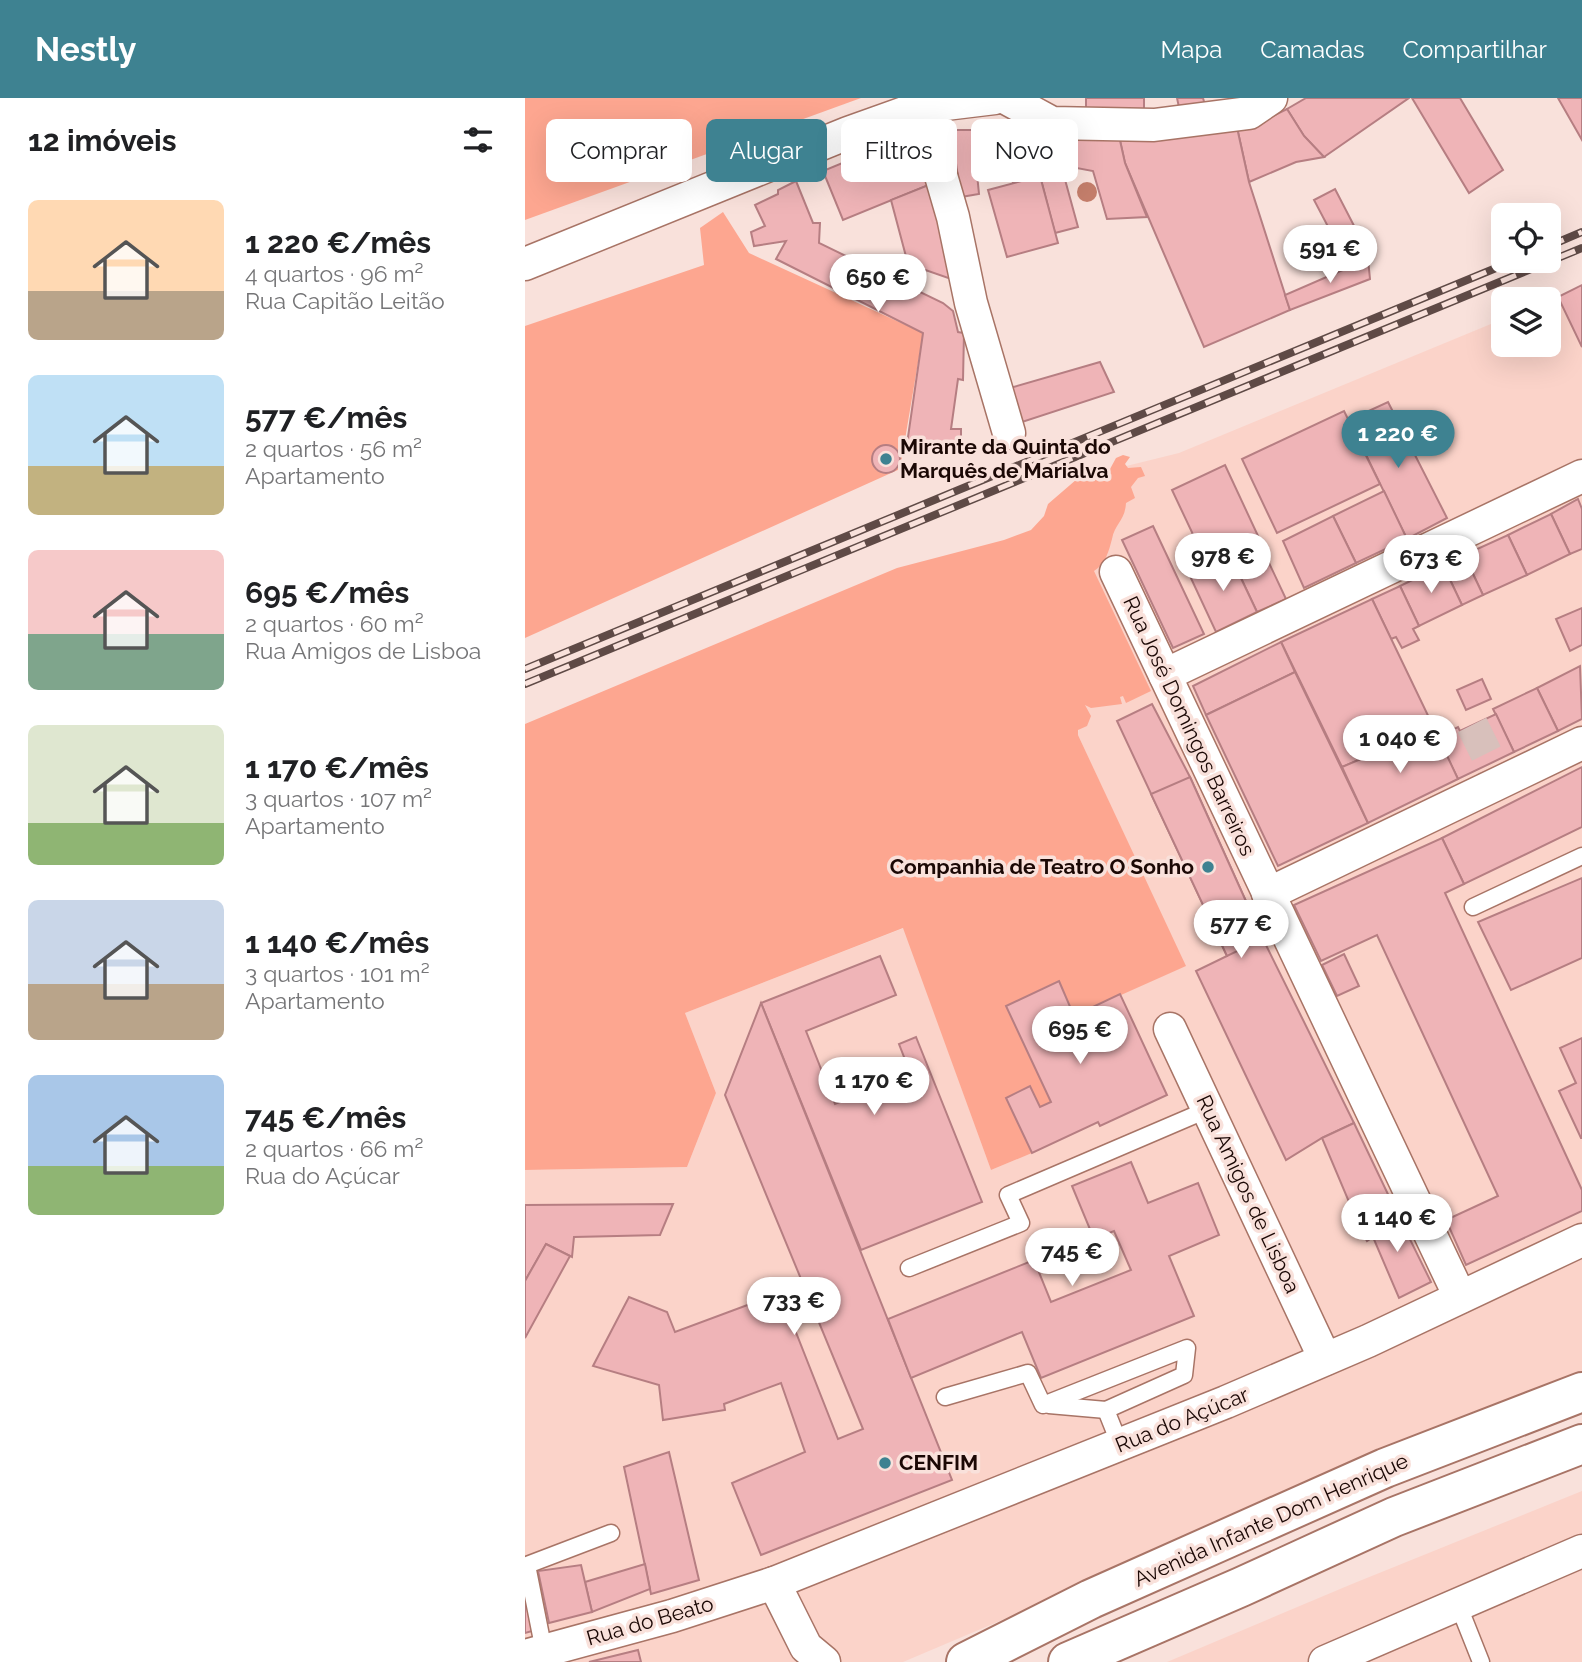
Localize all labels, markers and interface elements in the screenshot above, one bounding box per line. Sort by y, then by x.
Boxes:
text: Nestly [35,30,136,69]
text: Mapa [1160,35,1222,64]
text: Camadas [1260,35,1365,64]
text: Compartilhar [1403,35,1547,64]
chip: Comprar [546,119,692,182]
chip: Alugar [706,119,827,182]
chip: Filtros [841,119,957,182]
chip: Novo [971,119,1078,182]
icon: filters [459,121,497,159]
text: 12 imóveis [28,123,177,158]
map controls [1491,203,1561,357]
button: locate [1491,203,1561,273]
text: 1 220 €/mês [245,225,431,260]
pin: 591 € [1281,226,1379,285]
icon: home [84,228,168,312]
text: 591 € [1299,234,1361,261]
pin: 650 € [829,254,927,314]
text: 4 quartos · 96 m² [245,260,424,287]
text: 650 € [846,263,910,290]
text: Rua Capitão Leitão [245,287,445,314]
button: layers [1491,287,1561,357]
text: 577 €/mês [245,400,407,435]
icon: home [84,403,168,487]
pin: 1 220 € [1333,410,1463,470]
text: 1 220 € [1358,419,1438,446]
place label: Mirante da Quinta do Marquês de Marialva [900,434,1111,483]
text: 2 quartos · 56 m² [245,435,422,462]
marker: Mirante da Quinta do Marquês de Marialva [878,451,894,467]
text: Apartamento [245,462,385,489]
pin: 978 € [1174,533,1272,593]
pin: 673 € [1382,536,1480,595]
text: 978 € [1191,542,1255,569]
text: 673 € [1399,544,1463,571]
text: 695 €/mês [245,575,409,610]
icon: home [84,578,168,662]
street label: Rua José Domingos Barreiros [1118,592,1261,860]
text: 2 quartos · 60 m² [245,610,424,637]
text: Rua Amigos de Lisboa [245,637,481,664]
pin: 1 040 € [1335,716,1465,775]
text: 1 040 € [1359,724,1441,751]
text: 1 170 €/mês [245,750,429,785]
icon: home [84,753,168,837]
text: 3 quartos · 107 m² [245,785,432,812]
text: Apartamento [245,812,385,839]
place label: Companhia de Teatro O Sonho [890,854,1194,879]
marker: Companhia de Teatro O Sonho [1200,859,1216,875]
pin: 577 € [1192,900,1290,960]
text: 577 € [1210,909,1272,936]
text: 1 140 €/mês [245,925,429,960]
icon: home [84,928,168,1012]
text: 3 quartos · 101 m² [245,960,430,987]
text: Apartamento [245,987,385,1014]
pin: 695 € [1031,1006,1129,1066]
text: 695 € [1048,1015,1112,1042]
pin: 1 170 € [809,1058,939,1117]
text: 1 170 € [834,1066,914,1093]
street label: Rua Amigos de Lisboa [1192,1091,1305,1297]
text: 745 €/mês [245,1100,406,1135]
icon: home [84,1103,168,1187]
text: 2 quartos · 66 m² [245,1135,423,1162]
text: Rua do Açúcar [245,1162,400,1189]
pin: 1 140 € [1332,1194,1462,1254]
text: 1 140 € [1357,1203,1437,1230]
pin: 745 € [1023,1228,1121,1288]
text: 745 € [1041,1237,1103,1264]
pin: 733 € [745,1278,843,1337]
text: 733 € [763,1286,825,1313]
street label: Rua do Açúcar [1112,1381,1253,1458]
street label: Avenida Infante Dom Henrique [1130,1448,1412,1591]
place label: CENFIM [899,1450,978,1475]
marker: CENFIM [877,1455,893,1471]
street label: Rua do Beato [584,1590,716,1651]

